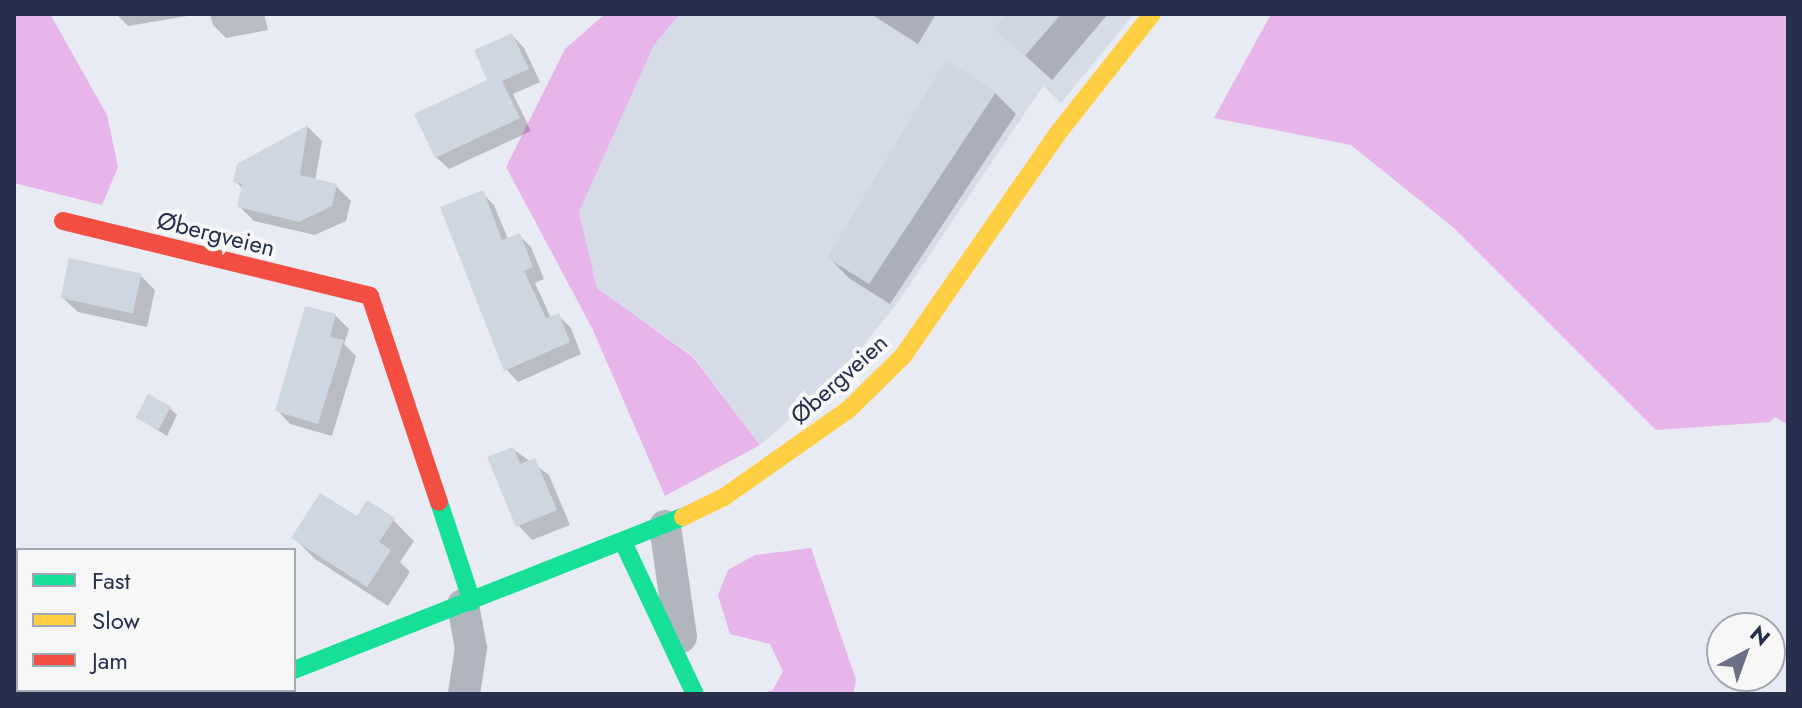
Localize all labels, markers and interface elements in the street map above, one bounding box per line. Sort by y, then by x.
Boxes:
street label: Øbergveien [154,205,278,263]
street label: Øbergveien [785,328,893,430]
legend [16,548,296,692]
text: Fast [92,563,130,598]
text: Slow [92,603,140,638]
north arrow [1706,612,1786,692]
text: N [1743,618,1778,653]
text: Jam [92,643,128,678]

